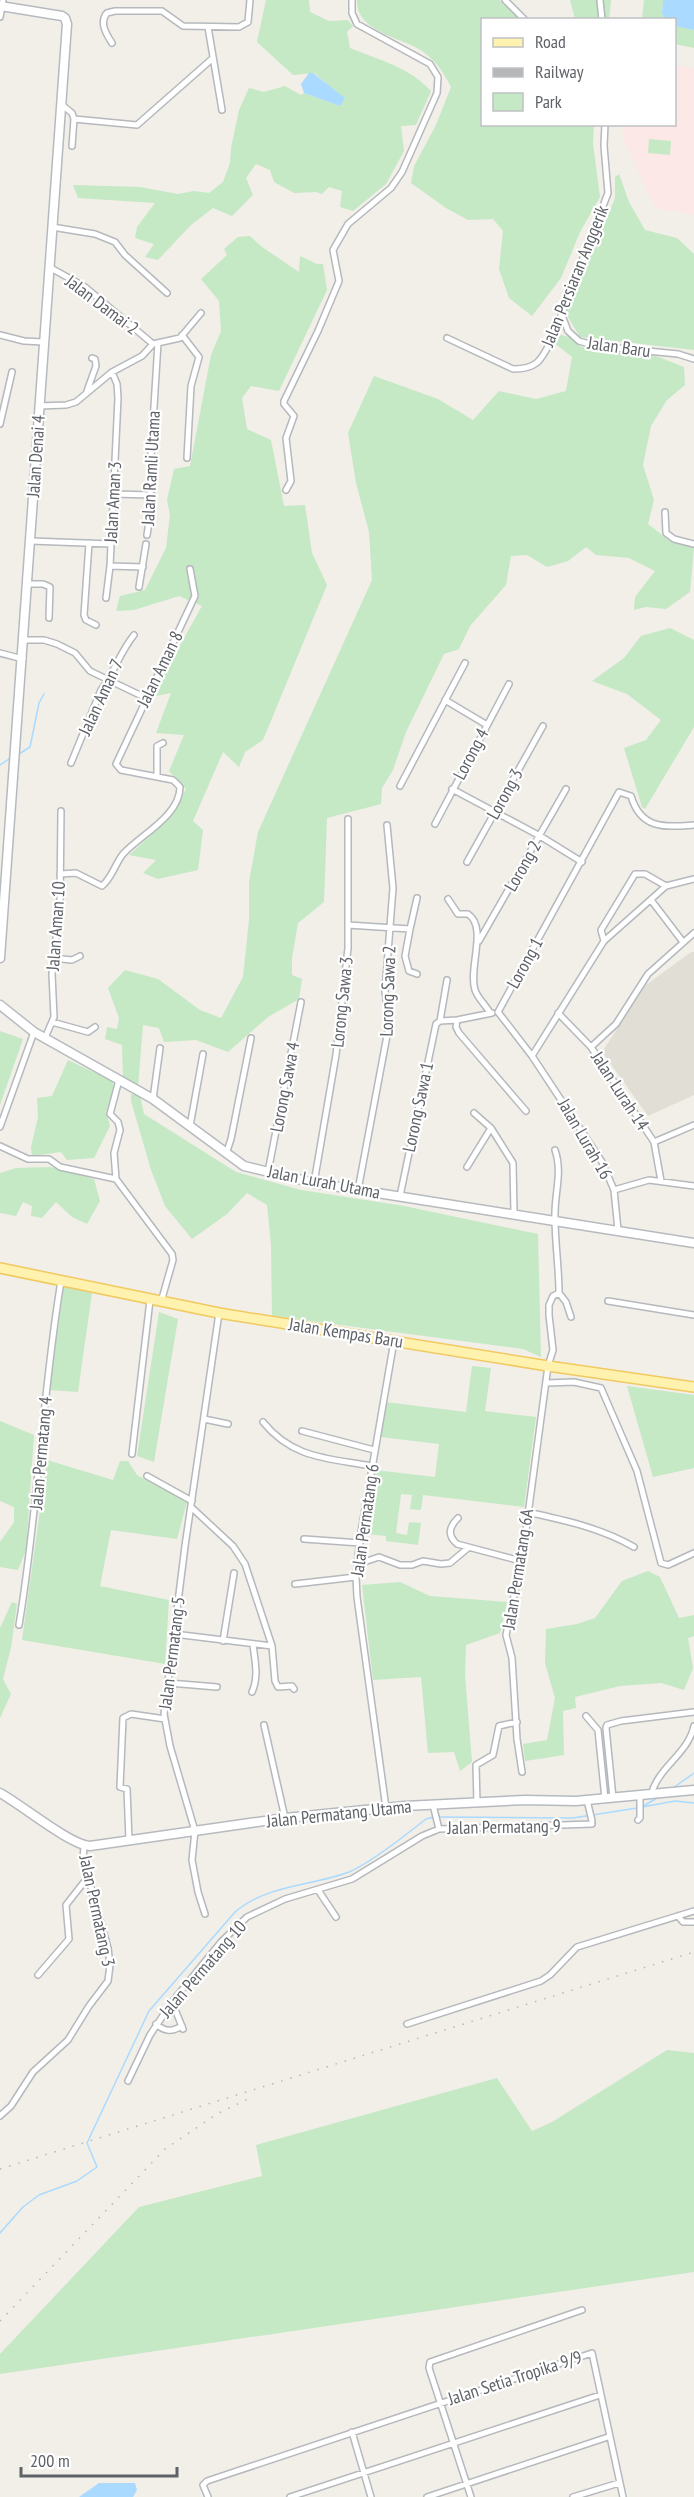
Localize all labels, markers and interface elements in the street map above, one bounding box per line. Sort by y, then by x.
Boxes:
legend [481,18,676,126]
text: Road [535,30,566,53]
text: Railway [535,60,584,83]
text: Park [535,90,562,113]
street label: Jalan Persiaran Anggerik [535,202,613,351]
street label: Jalan Damai 2 [60,269,144,340]
street label: Jalan Baru [585,331,652,362]
street label: Jalan Ramli Utama [136,410,165,527]
street label: Jalan Denai 4 [21,414,50,499]
street label: Jalan Aman 3 [99,461,126,544]
street label: Jalan Aman 8 [131,627,188,711]
street label: Jalan Aman 7 [72,655,128,739]
street label: Lorong 4 [448,724,494,783]
street label: Lorong 3 [481,764,528,823]
street label: Lorong 2 [499,836,546,895]
street label: Jalan Aman 10 [41,881,70,972]
street label: Lorong 1 [501,933,548,992]
street label: Lorong Sawa 2 [374,945,401,1037]
street label: Lorong Sawa 3 [325,955,358,1049]
street label: Lorong Sawa 4 [265,1040,305,1134]
street label: Jalan Lurah 14 [586,1046,655,1135]
street label: Lorong Sawa 1 [397,1060,438,1154]
street label: Jalan Lurah 16 [553,1093,618,1183]
street label: Jalan Lurah Utama [265,1159,382,1204]
street label: Jalan Kempas Baru [286,1312,405,1353]
street label: Jalan Permatang 4 [24,1396,57,1511]
street label: Jalan Permatang 6 [345,1462,384,1579]
street label: Jalan Permatang 6A [496,1507,538,1632]
street label: Jalan Permatang 5 [153,1595,190,1712]
street label: Jalan Permatang Utama [264,1794,413,1833]
street label: Jalan Permatang 9 [446,1814,561,1839]
street label: Jalan Permatang 3 [74,1852,121,1969]
street label: Jalan Permatang 10 [153,1915,251,2023]
street label: Jalan Setia Tropika 9/9 [444,2345,585,2410]
scale bar [21,2440,177,2478]
text: 200 m [30,2449,70,2472]

